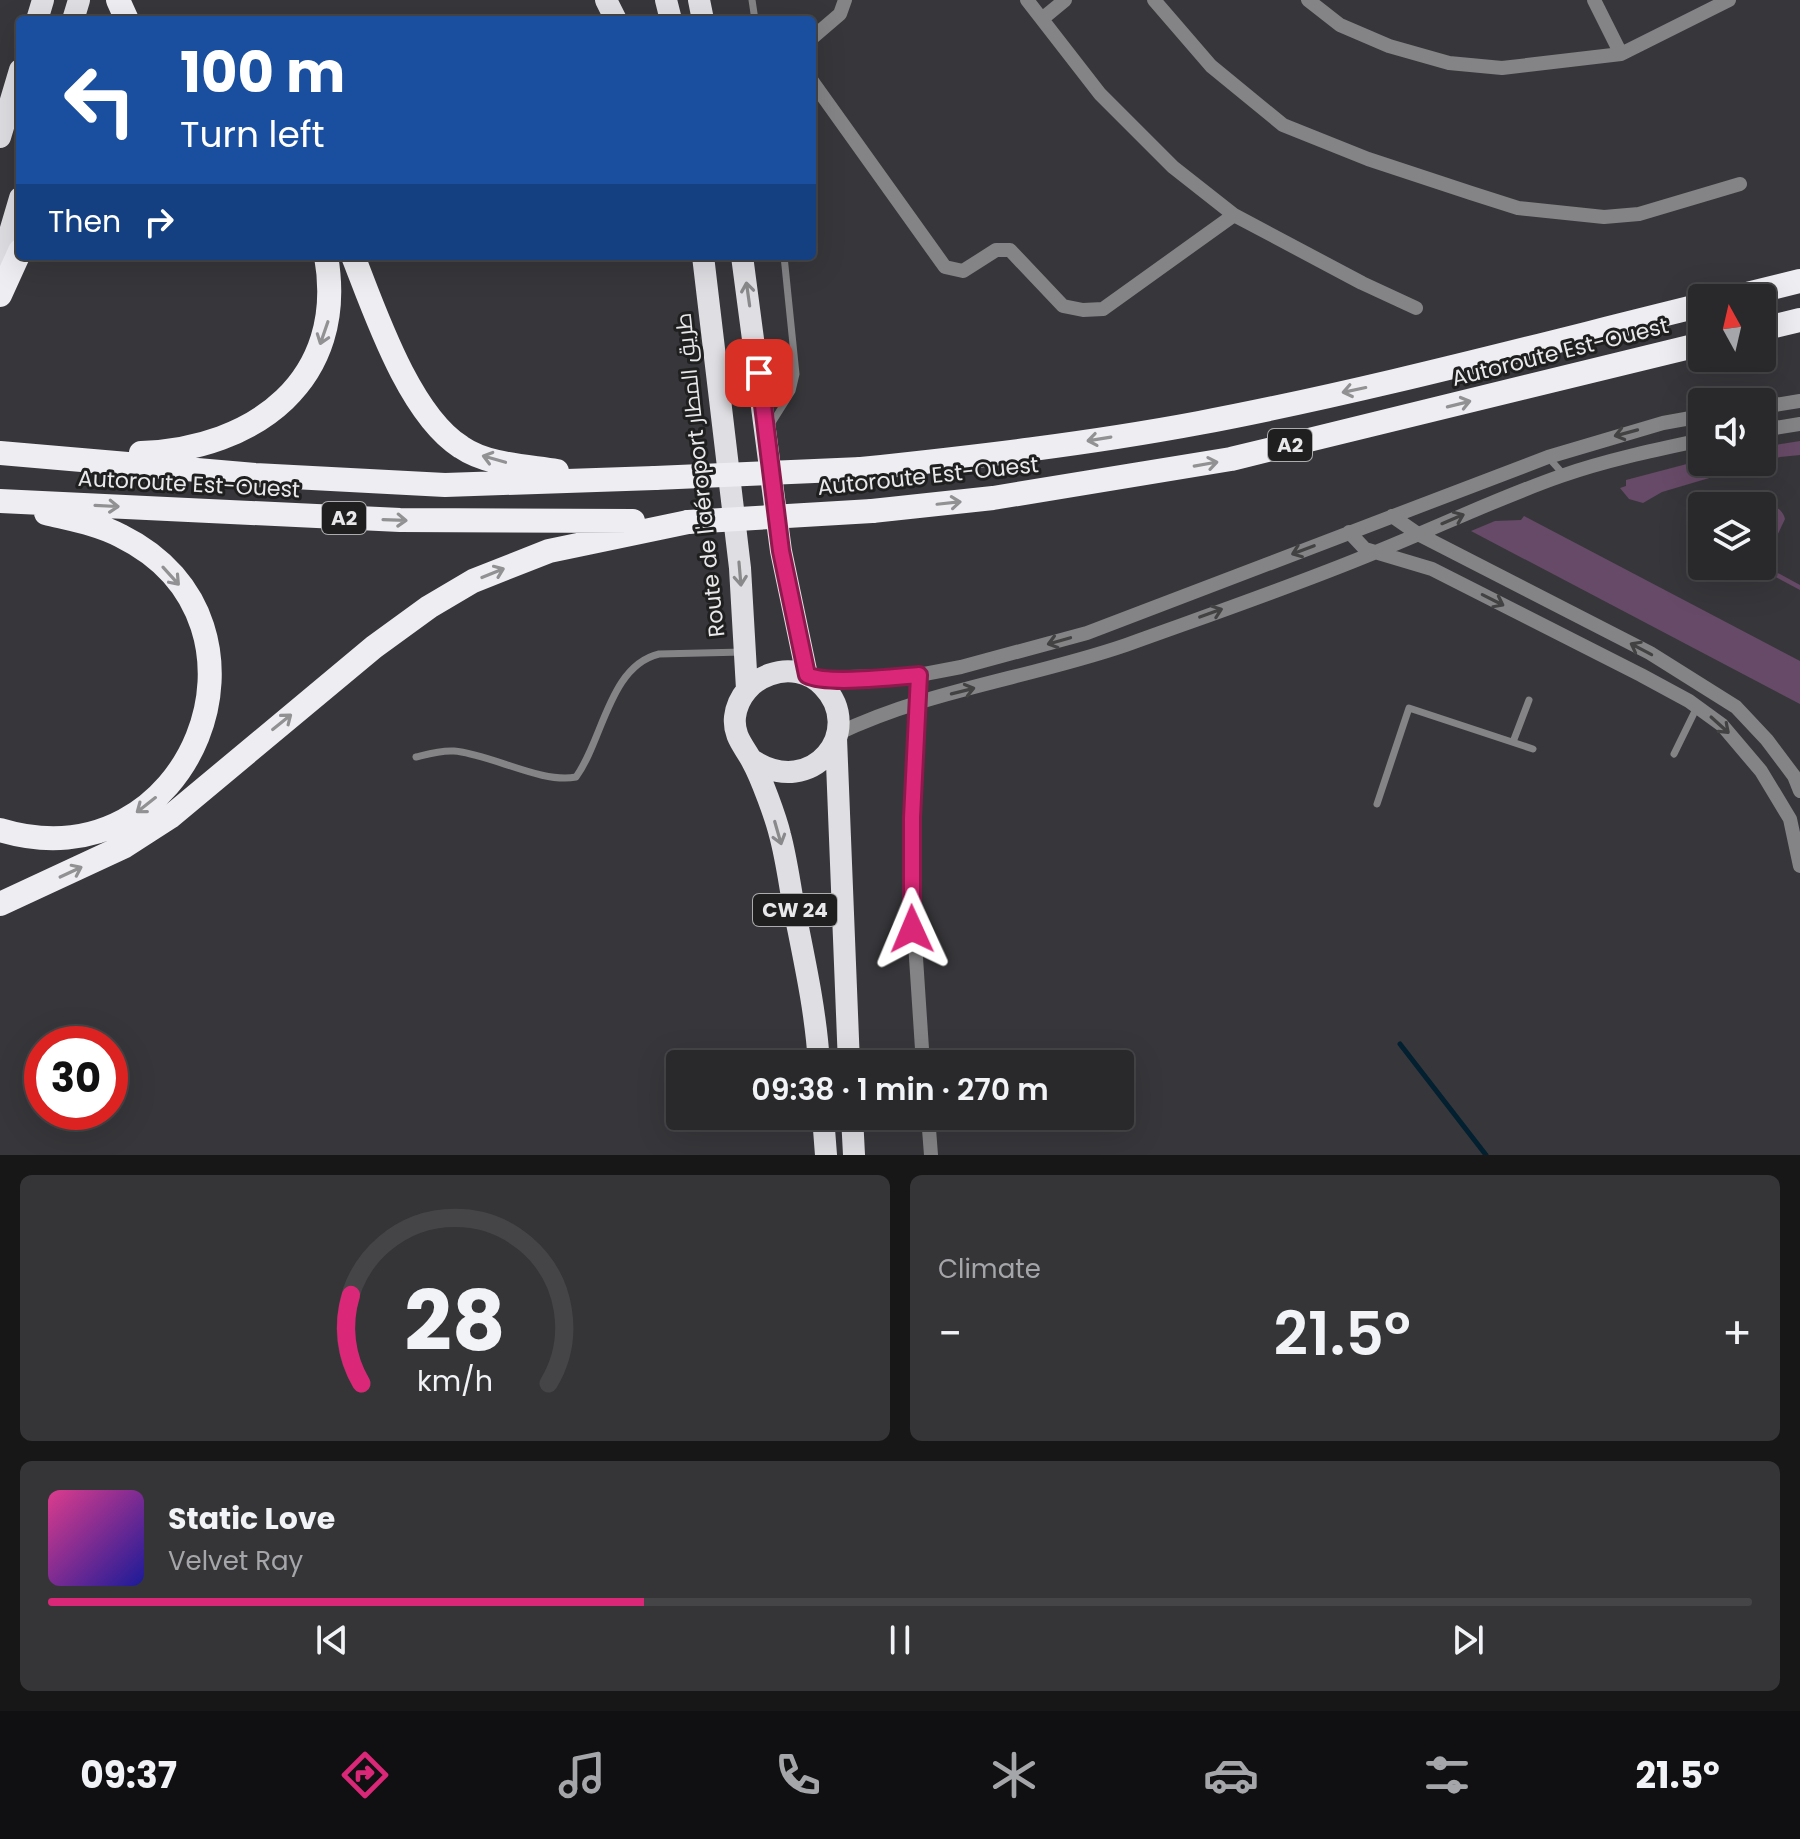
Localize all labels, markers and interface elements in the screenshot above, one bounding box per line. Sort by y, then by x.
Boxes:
text: 100 m [180,33,345,112]
icon: left [48,48,152,152]
text: Turn left [180,109,325,160]
text: Then [48,200,121,243]
icon: right [137,200,181,244]
one-way arrow [740,282,755,307]
north arrow [1688,284,1776,372]
map controls [1688,284,1776,580]
street label: Autoroute Est-Ouest [1448,310,1672,394]
street label: Route de l'aéroport طريق المطار [668,311,732,639]
one-way arrow [316,320,330,345]
pin [725,339,793,407]
icon: arrive [737,351,781,395]
one-way arrow [1342,383,1367,398]
button: sound [1688,388,1776,476]
one-way arrow [1446,395,1472,410]
one-way arrow [1613,426,1639,441]
road number: A2 [1268,429,1312,461]
one-way arrow [1087,432,1112,447]
street label: Autoroute Est-Ouest [816,449,1040,503]
one-way arrow [482,451,508,466]
one-way arrow [1193,455,1218,470]
street label: Autoroute Est-Ouest [77,463,301,505]
button: layers [1688,492,1776,580]
one-way arrow [935,495,962,510]
one-way arrow [93,499,120,514]
road number: A2 [322,502,366,534]
one-way arrow [1440,510,1465,525]
one-way arrow [381,513,407,528]
one-way arrow [1291,544,1316,558]
one-way arrow [733,560,748,587]
one-way arrow [162,565,180,585]
one-way arrow [480,565,505,579]
one-way arrow [1481,593,1505,609]
one-way arrow [1198,605,1223,619]
one-way arrow [1047,634,1073,649]
one-way arrow [1630,640,1654,656]
one-way arrow [950,682,975,697]
one-way arrow [271,713,292,731]
one-way arrow [1710,716,1730,734]
one-way arrow [136,796,157,813]
one-way arrow [772,820,787,846]
one-way arrow [59,864,83,879]
position arrow [870,887,954,971]
road number: CW 24 [753,894,837,926]
speed limit sign: 30 [24,1026,128,1130]
text: 09:38 · 1 min · 270 m [751,1068,1049,1111]
text: Climate [938,1251,1041,1287]
text: 28 [404,1263,506,1379]
text: 21.5° [1274,1292,1411,1376]
text: − [938,1303,962,1364]
text: + [1722,1303,1752,1364]
text: km/h [417,1361,493,1401]
text: Static Love [168,1497,335,1540]
text: Velvet Ray [168,1543,303,1579]
icon: previous [310,1618,354,1662]
icon: pause [878,1618,922,1662]
icon: next [1446,1618,1490,1662]
icon: directions [337,1747,393,1803]
icon: music [554,1747,610,1803]
icon: phone [770,1747,826,1803]
icon: climate [986,1747,1042,1803]
icon: car [1203,1747,1259,1803]
icon: filters [1419,1747,1475,1803]
text: 09:37 [80,1750,177,1801]
text: 21.5° [1635,1750,1720,1801]

